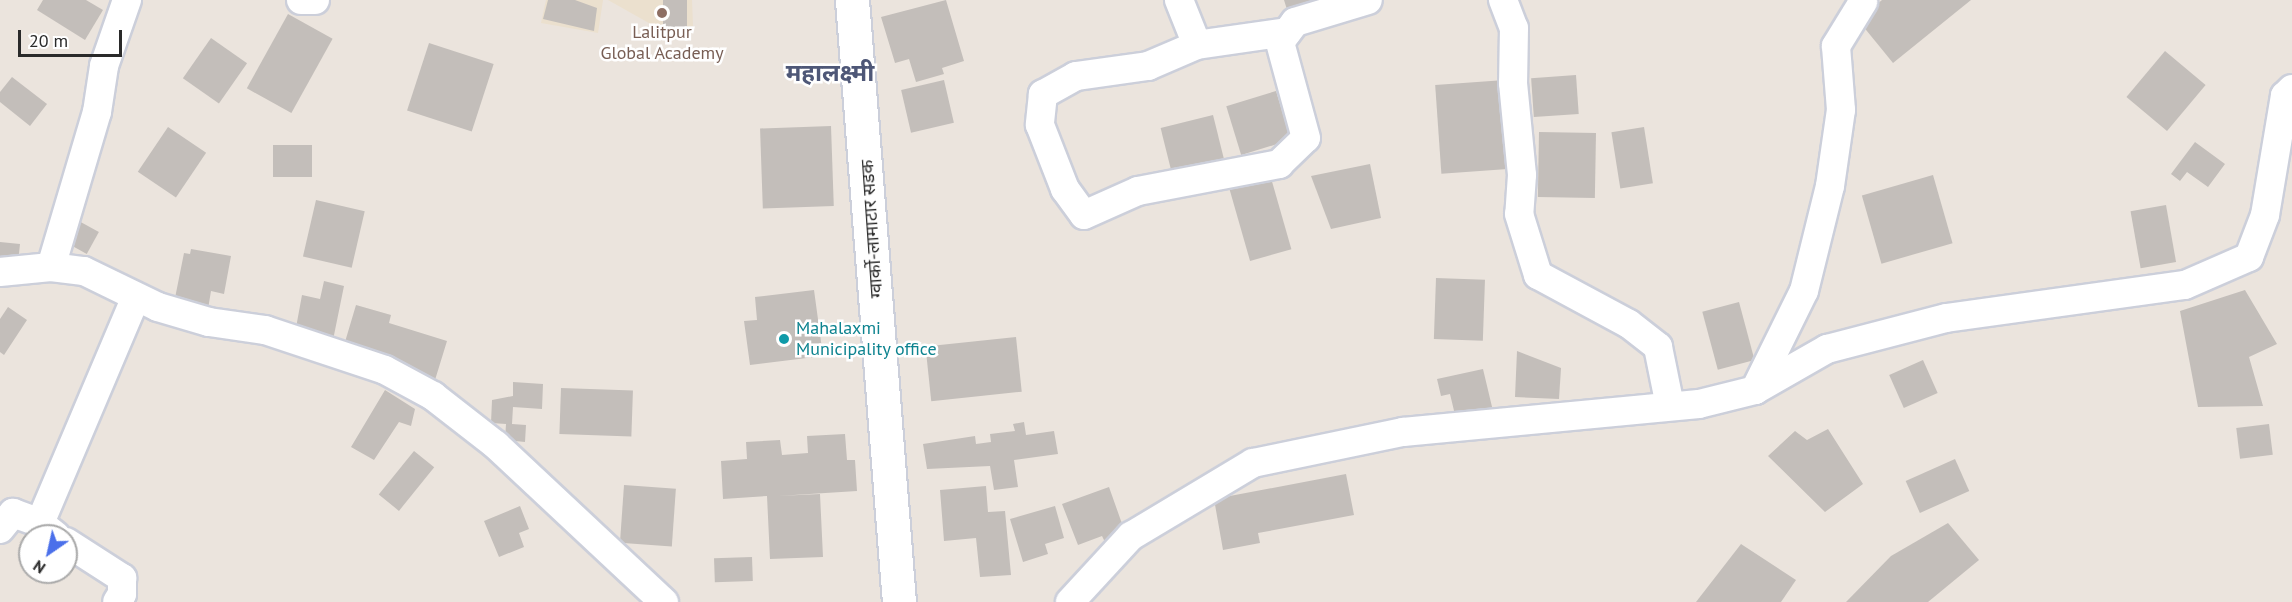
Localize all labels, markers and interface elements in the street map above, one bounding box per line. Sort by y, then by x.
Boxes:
marker: Lalitpur Global Academy [655,6,669,20]
scale bar [21,18,124,56]
place label: Lalitpur Global Academy [600,22,724,64]
text: 20 m [29,29,68,52]
district label: महालक्ष्मी [786,59,874,87]
street label: ग्वार्को-लामाटार सडक [856,159,888,299]
place label: Mahalaxmi Municipality office [796,318,937,360]
marker: Mahalaxmi Municipality office [777,332,791,346]
north arrow [18,524,78,584]
text: N [29,556,49,578]

